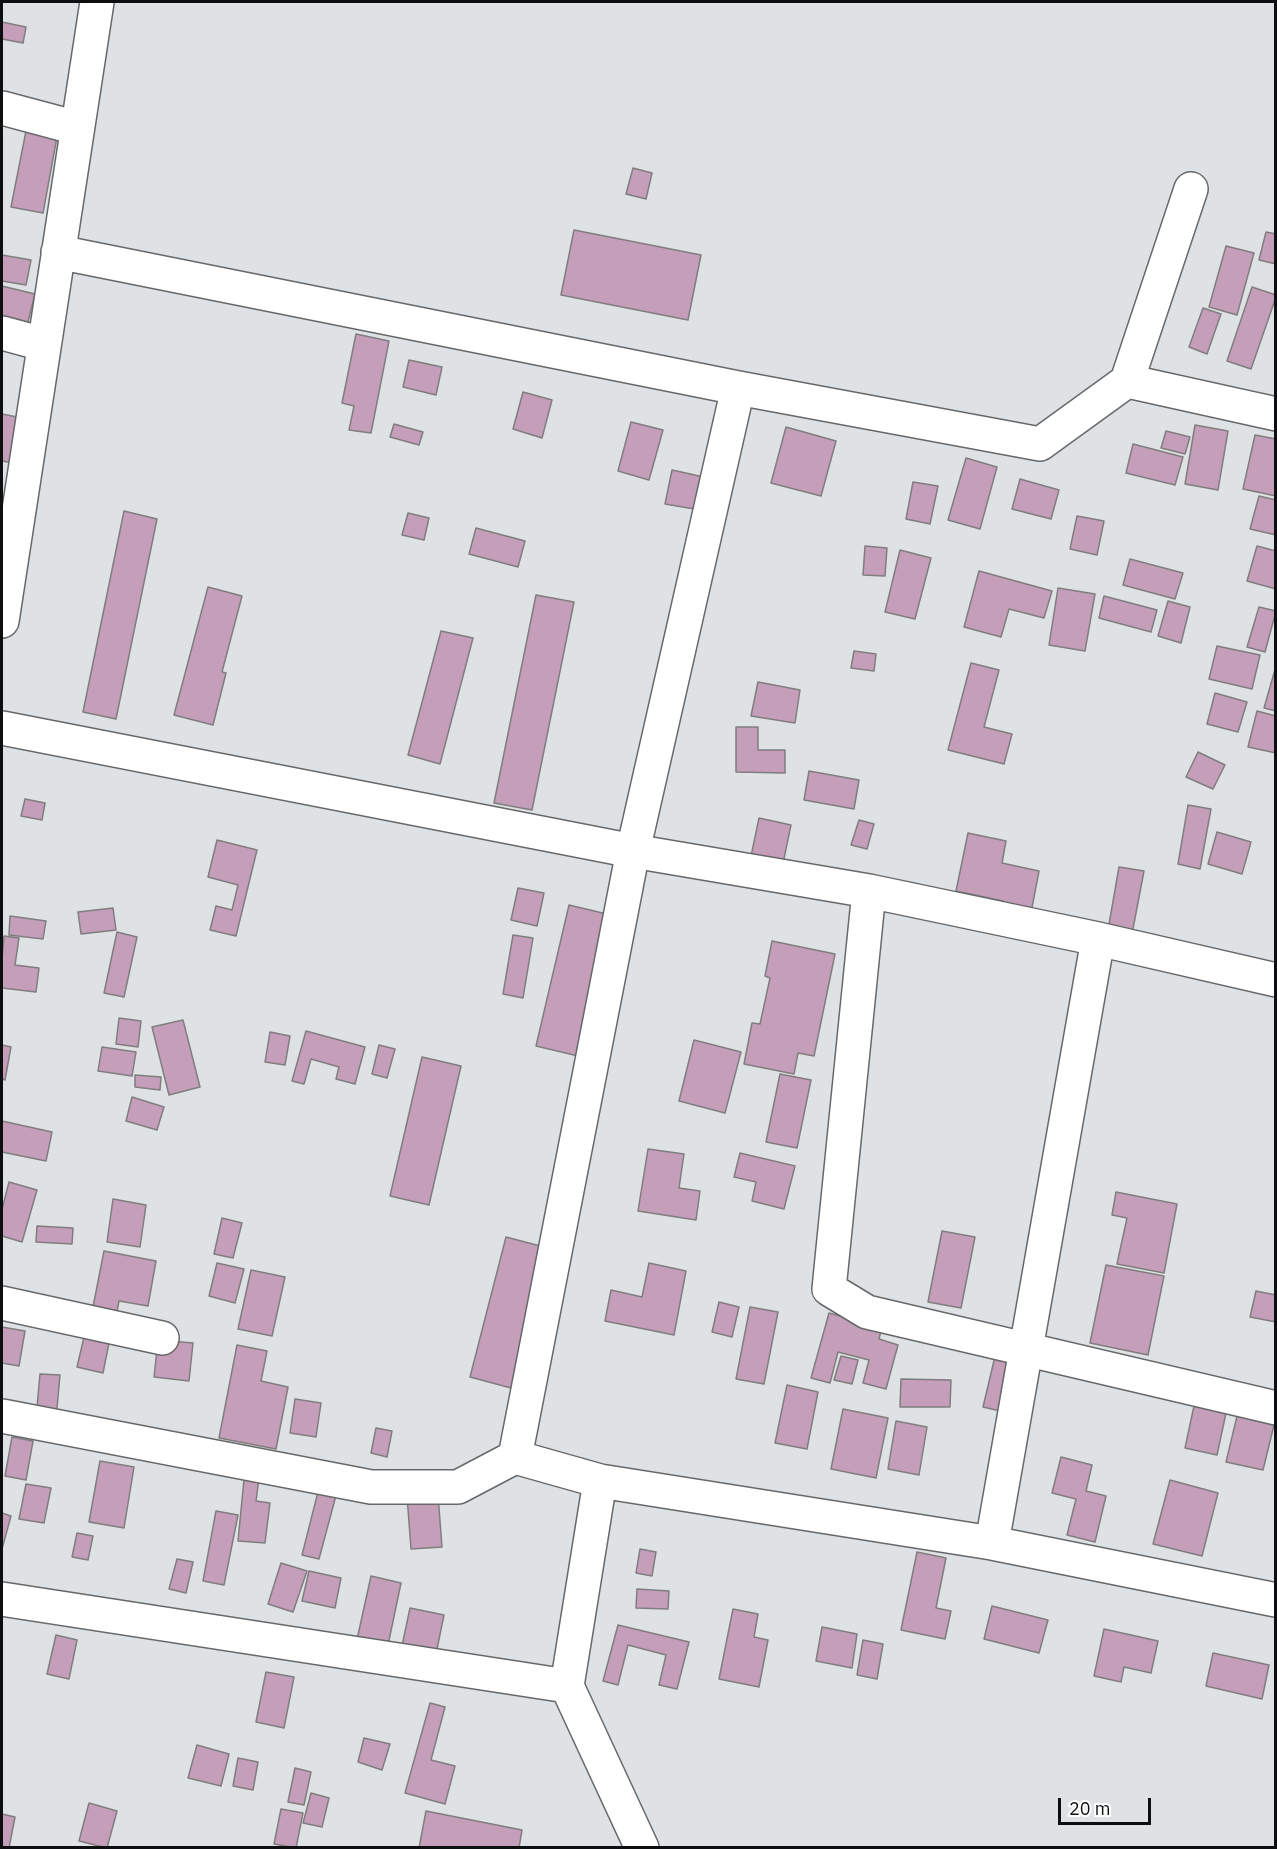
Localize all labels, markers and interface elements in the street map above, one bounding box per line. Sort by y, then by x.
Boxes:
scale bar [1061,1786,1154,1824]
text: 20 m [1069,1797,1111,1820]

